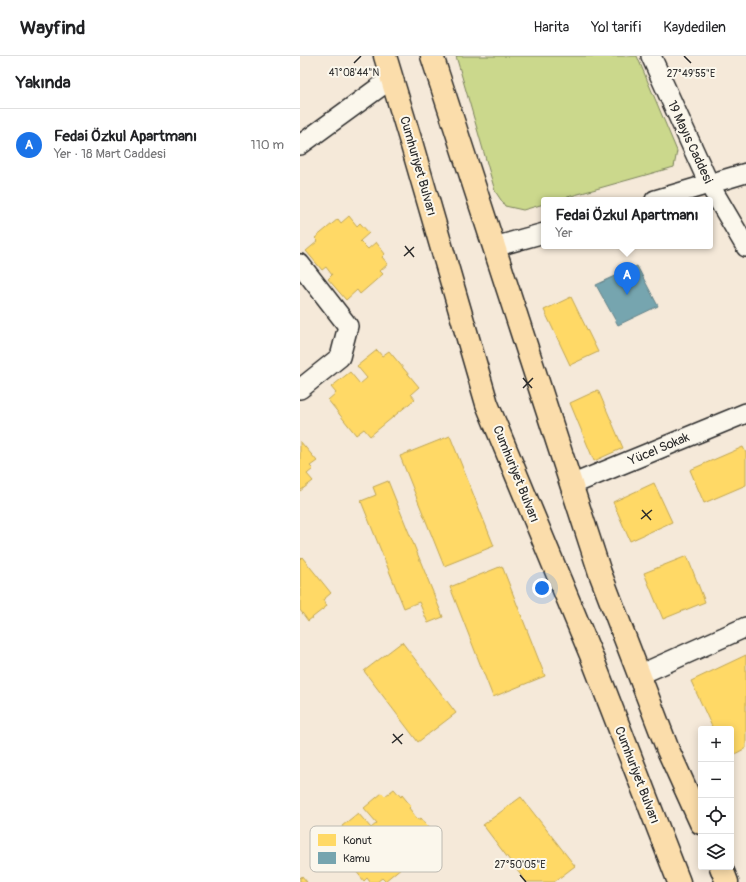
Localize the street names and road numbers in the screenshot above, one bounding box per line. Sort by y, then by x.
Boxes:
street label: 19 Mayıs Caddesi [664,98,716,186]
street label: Cumhuriyet Bulvarı [396,114,440,218]
street label: Cumhuriyet Bulvarı [489,423,543,525]
street label: Yücel Sokak [625,429,692,469]
street label: Cumhuriyet Bulvarı [611,724,663,826]

